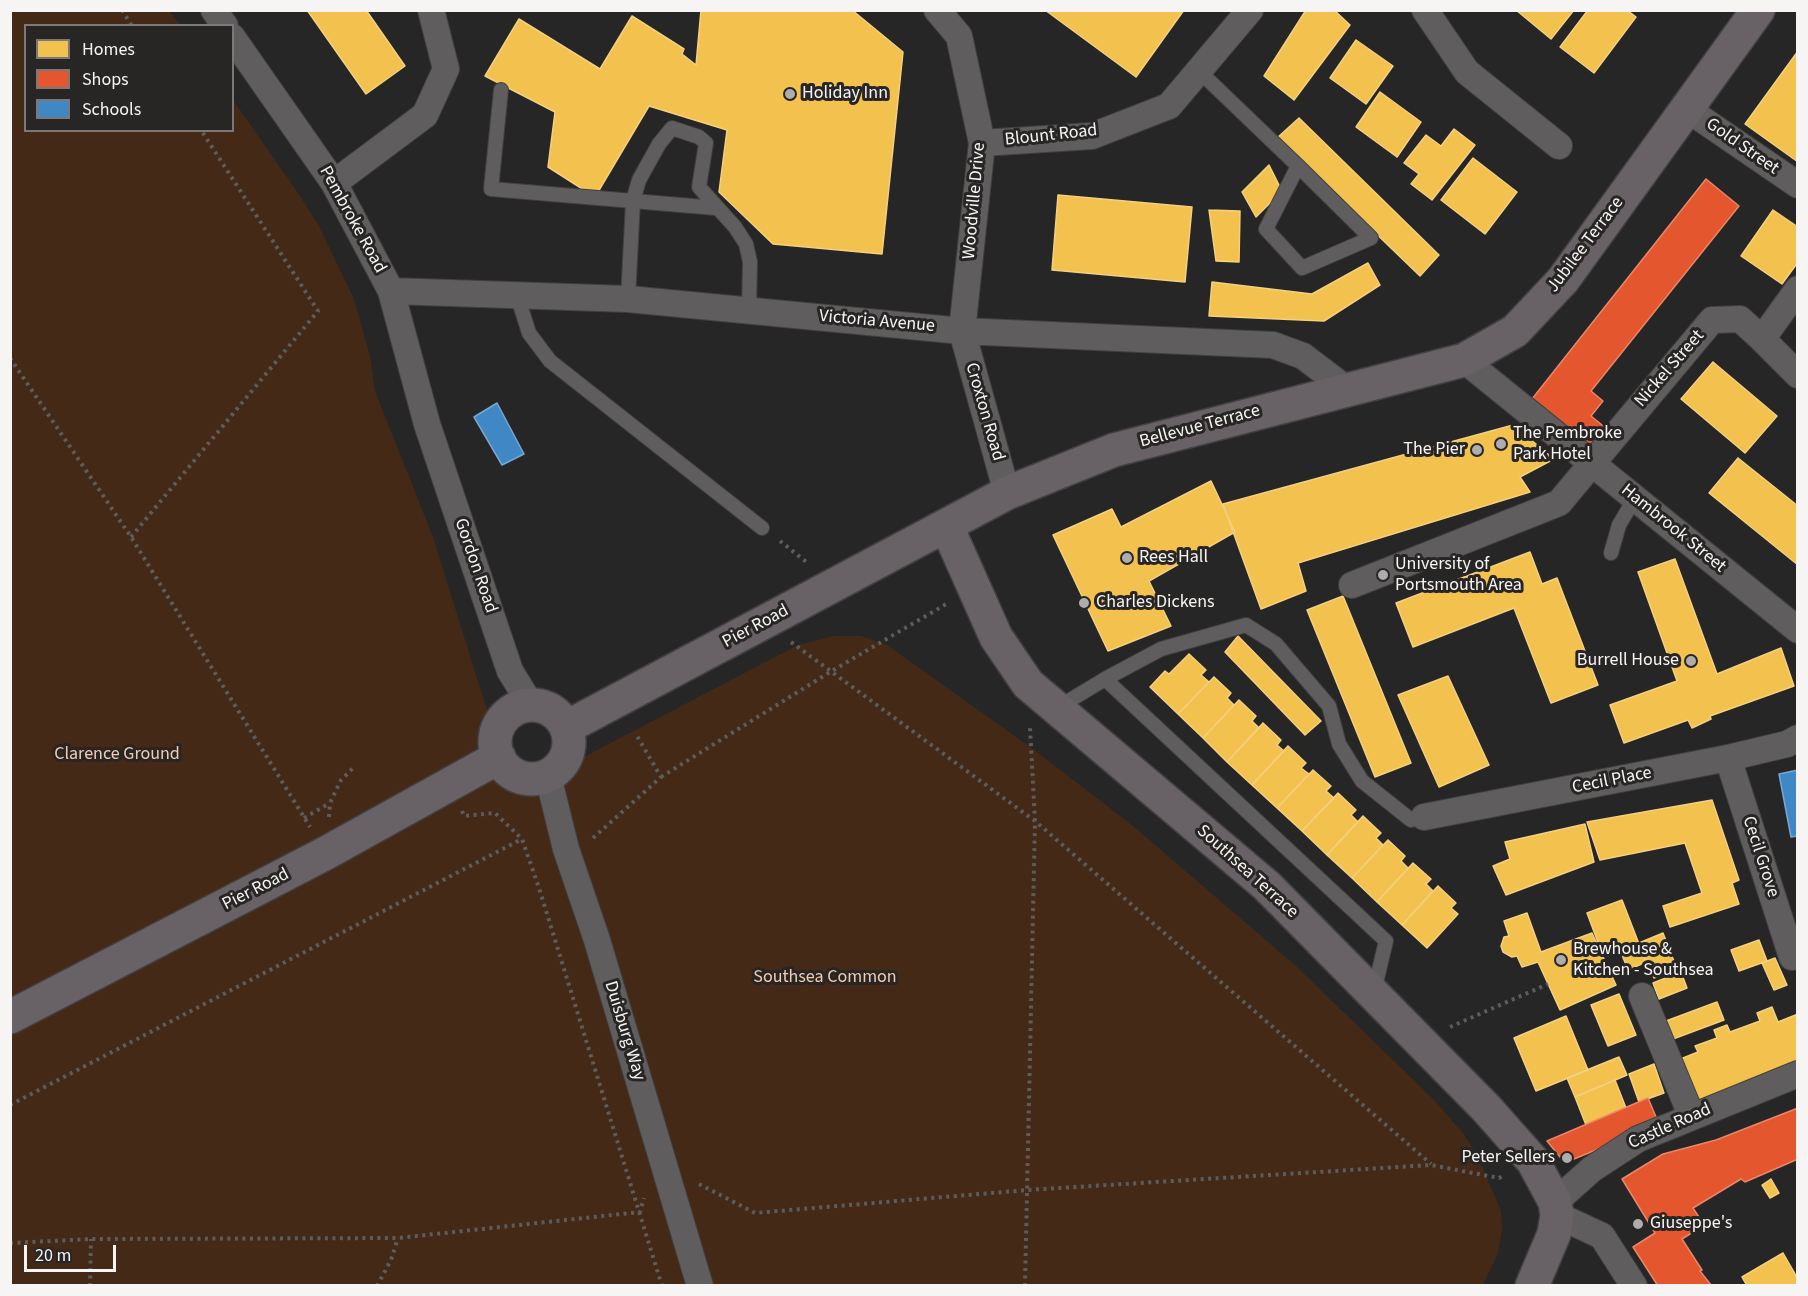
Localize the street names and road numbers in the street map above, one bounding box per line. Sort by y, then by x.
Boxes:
street label: Gold Street [1701,114,1783,180]
street label: Blount Road [1004,120,1098,152]
street label: Woodville Drive [959,142,991,260]
street label: Pembroke Road [314,163,390,277]
street label: Jubilee Terrace [1543,193,1629,297]
street label: Victoria Avenue [818,306,936,338]
street label: Nickel Street [1631,326,1709,412]
street label: Croxton Road [960,360,1008,464]
street label: Bellevue Terrace [1137,401,1263,453]
street label: Hambrook Street [1616,480,1730,578]
street label: Gordon Road [449,516,501,616]
street label: Pier Road [719,601,793,653]
street label: Cecil Place [1570,763,1654,799]
street label: Cecil Grove [1737,814,1783,900]
street label: Southsea Terrace [1192,821,1302,923]
street label: Pier Road [219,864,293,916]
street label: Duisburg Way [599,979,649,1083]
street label: Castle Road [1625,1099,1715,1155]

